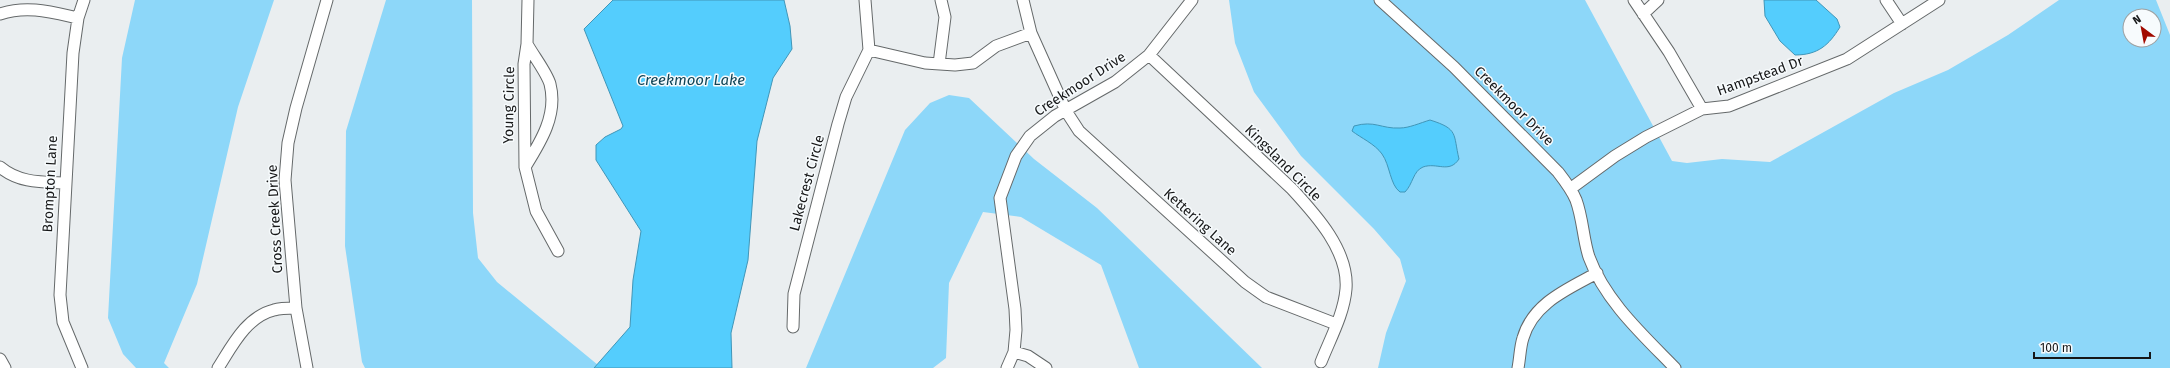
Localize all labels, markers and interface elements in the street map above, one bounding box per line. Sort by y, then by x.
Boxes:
north arrow [2122,8,2162,48]
text: N [2130,12,2144,27]
street label: Creekmoor Drive [1031,48,1129,120]
street label: Hampstead Dr [1715,52,1806,99]
street label: Creekmoor Drive [1471,63,1557,149]
street label: Young Circle [500,66,518,144]
water label: Creekmoor Lake [637,71,745,89]
street label: Kingsland Circle [1241,121,1325,205]
street label: Lakecrest Circle [786,133,828,233]
street label: Brompton Lane [39,135,61,233]
street label: Cross Creek Drive [264,164,286,274]
street label: Kettering Lane [1160,185,1240,259]
scale bar [2034,334,2150,360]
text: 100 m [2040,341,2072,355]

